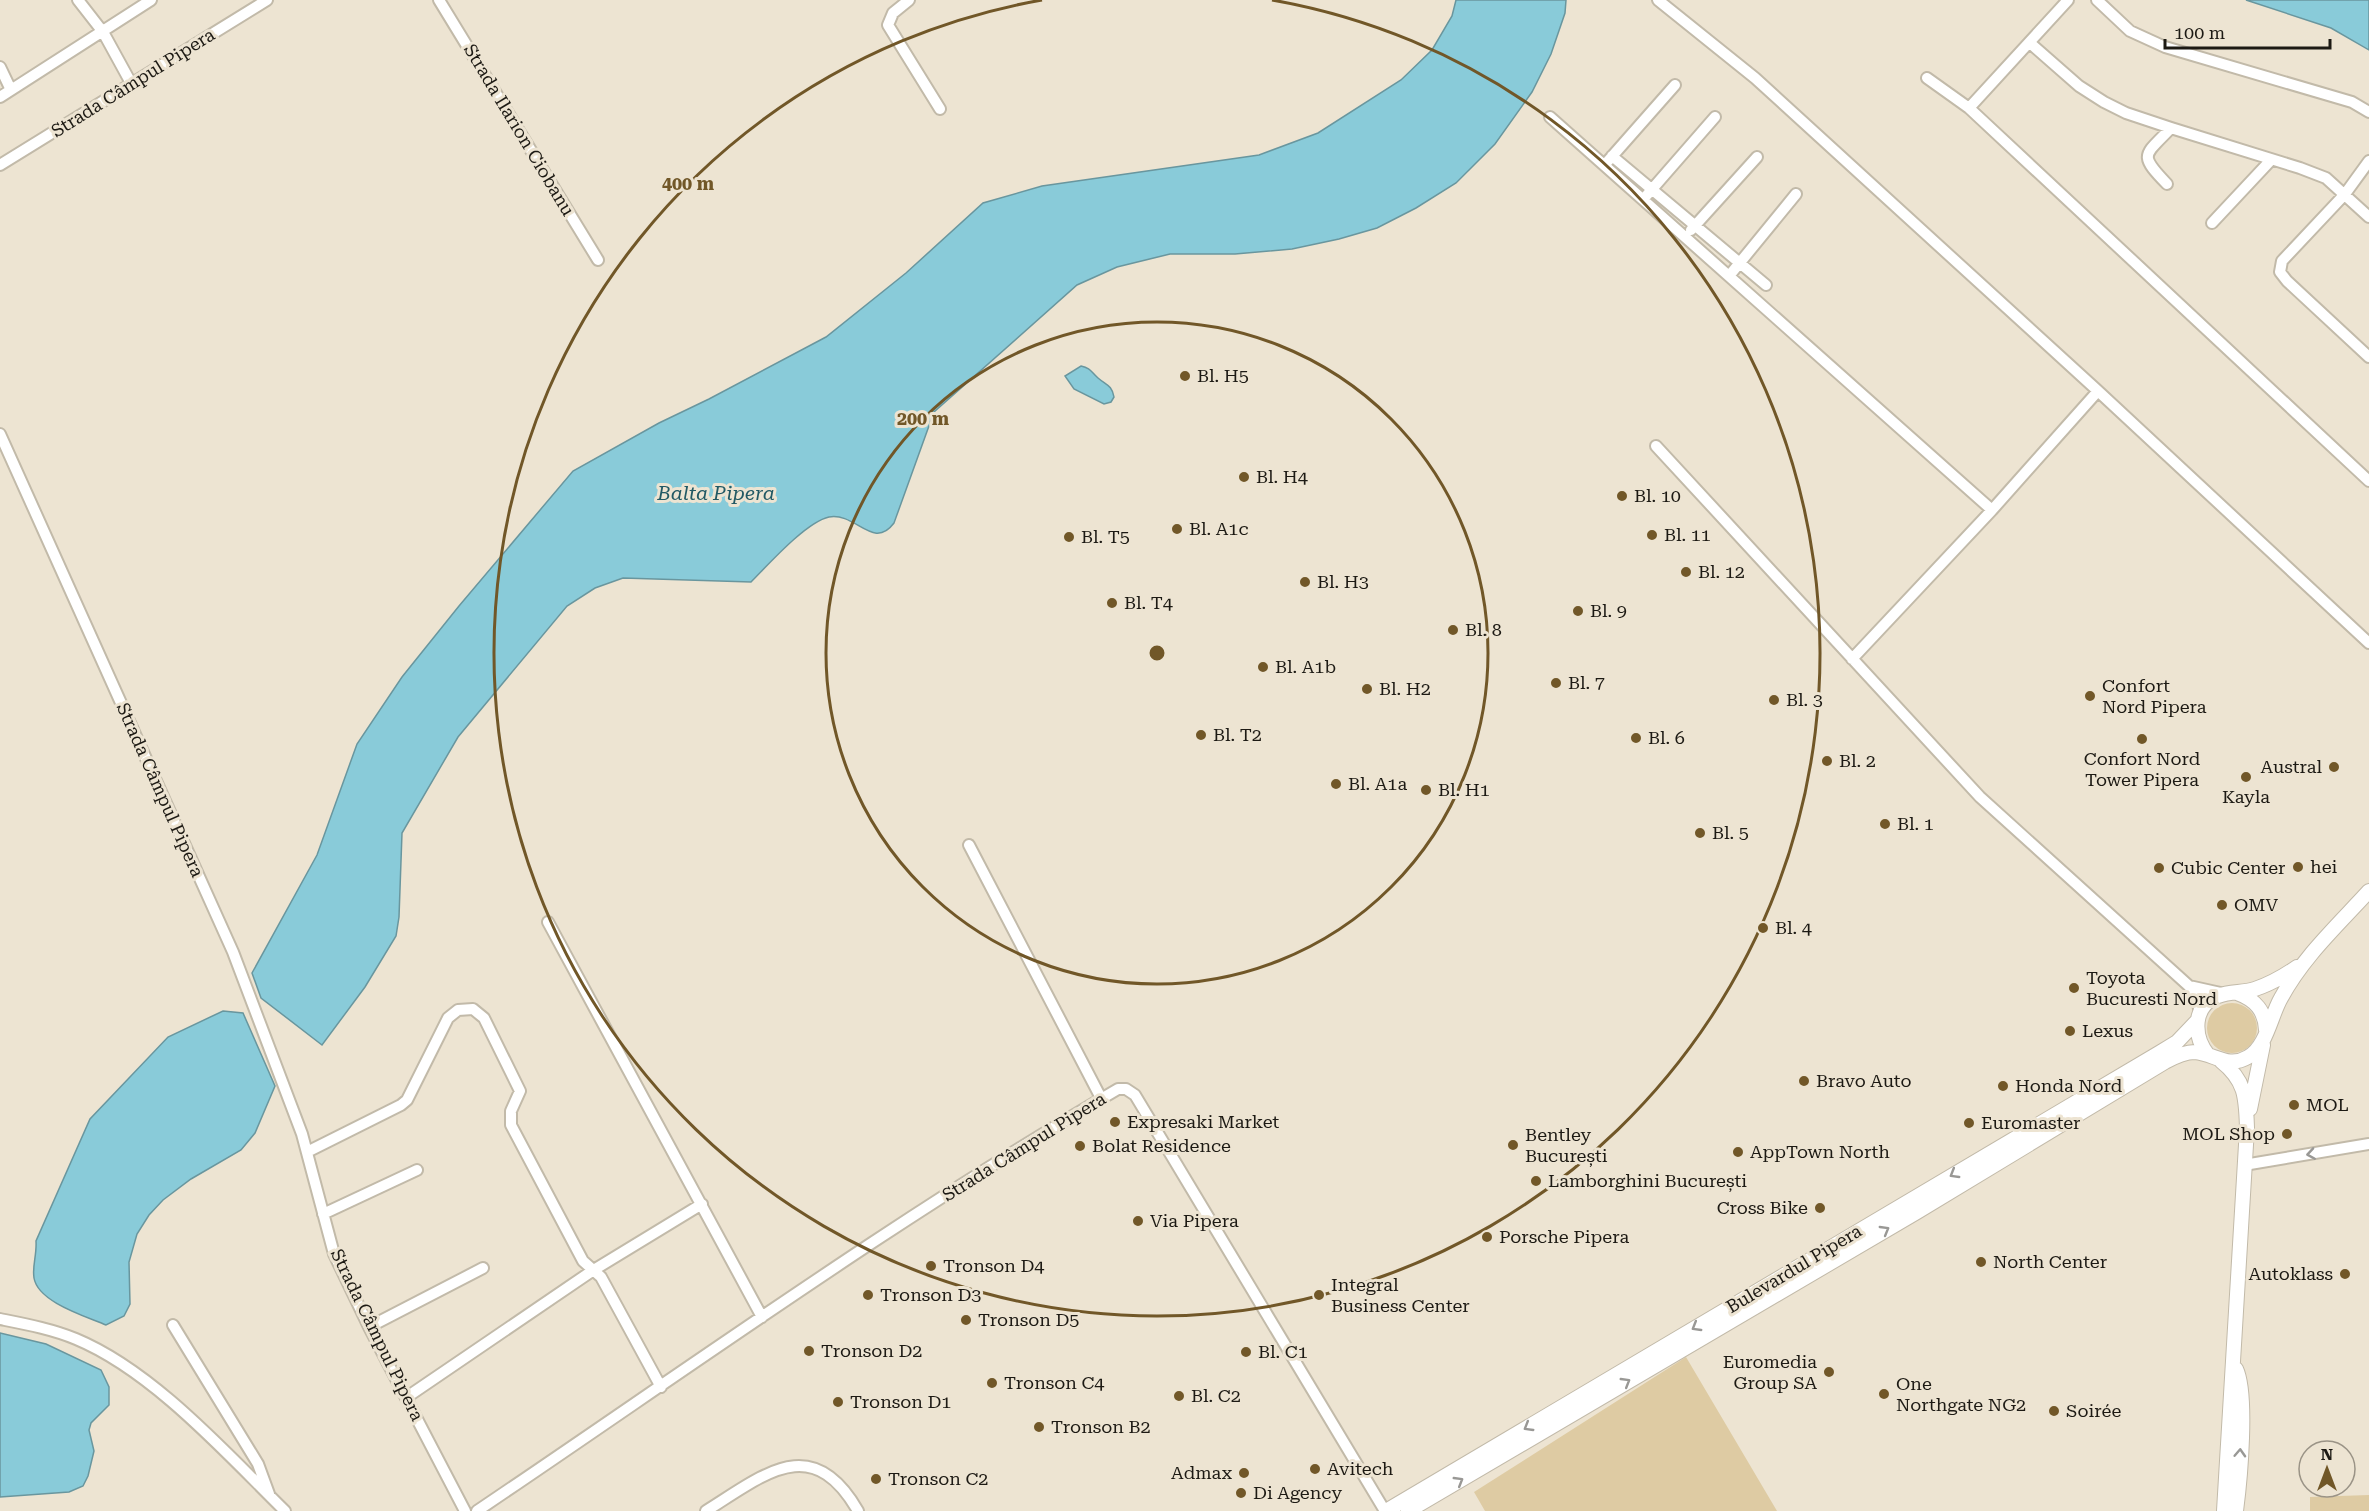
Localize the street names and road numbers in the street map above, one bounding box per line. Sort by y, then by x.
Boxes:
street label: Strada Câmpul Pipera [47,24,219,141]
street label: Strada Ilarion Ciobanu [460,40,579,219]
street label: Strada Câmpul Pipera [112,699,209,880]
street label: Strada Câmpul Pipera [938,1088,1110,1205]
street label: Bulevardul Pipera [1722,1220,1865,1317]
street label: Strada Câmpul Pipera [327,1245,428,1424]

